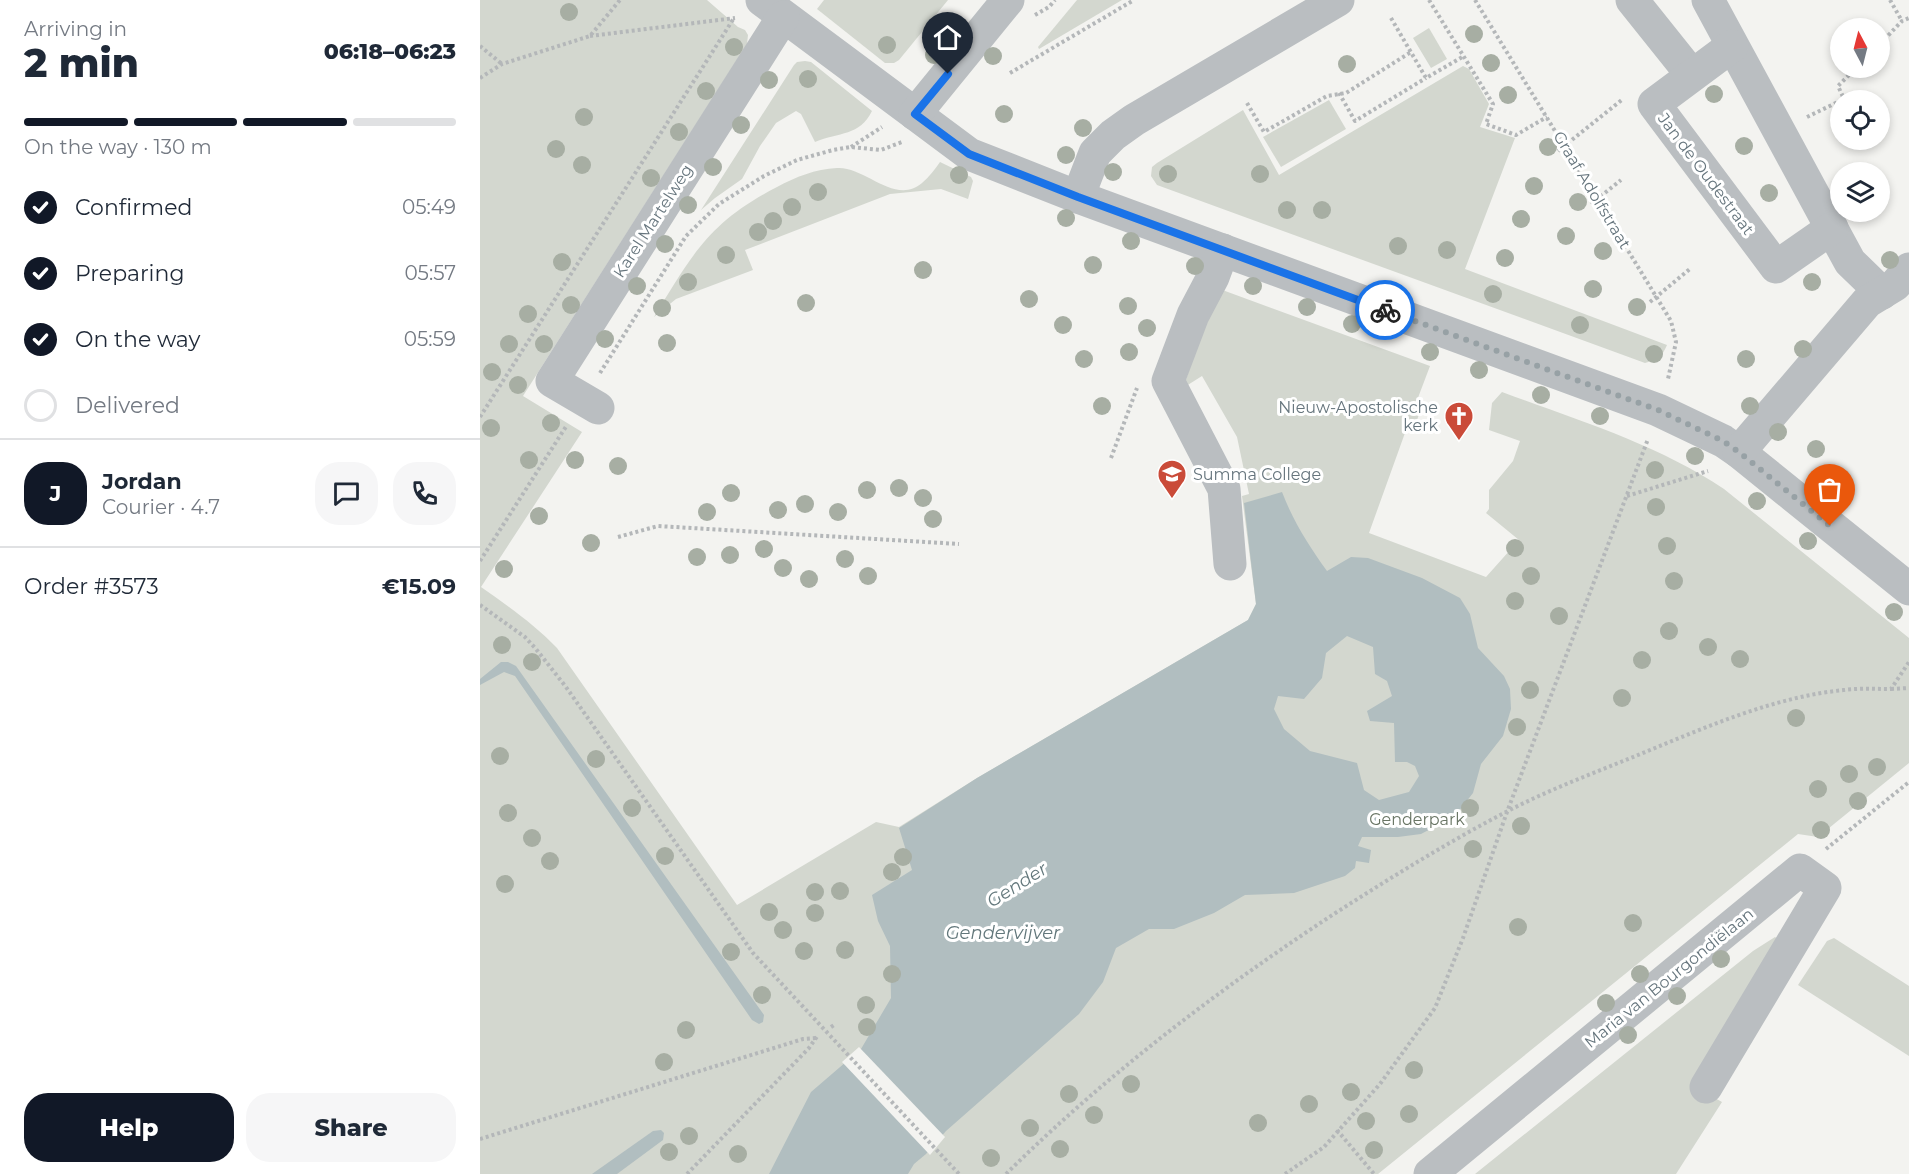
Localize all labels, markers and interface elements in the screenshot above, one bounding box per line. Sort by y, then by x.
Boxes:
pin [922,12,973,74]
text: Arriving in [24,17,127,41]
north arrow [1830,18,1890,78]
map controls [1830,18,1890,222]
icon: home [931,21,964,54]
text: 06:18–06:23 [324,38,456,65]
text: 2 min [24,39,139,87]
button: locate [1830,90,1890,150]
street label: Jan de Oudestraat [1653,109,1758,239]
street label: Graaf Adolfstraat [1549,128,1635,253]
text: On the way · 130 m [24,135,212,159]
street label: Karel Martelweg [609,161,697,281]
button: layers [1830,162,1890,222]
icon: check [24,191,57,224]
text: Confirmed [75,194,192,221]
text: 05:49 [402,195,456,219]
icon: check [24,257,57,290]
text: Preparing [75,260,184,287]
text: 05:57 [404,261,456,285]
courier [1355,280,1415,340]
icon: bike [1369,294,1402,327]
icon: check [24,323,57,356]
text: On the way [75,326,200,353]
text: 05:59 [404,327,456,351]
text: Delivered [75,392,180,419]
place label: Nieuw-Apostolische kerk [1278,398,1438,435]
church icon: Nieuw-Apostolische kerk [1443,400,1475,442]
school or university icon: Summa College [1156,458,1188,500]
button: chat [315,462,378,525]
button: phone [393,462,456,525]
pin [1804,464,1855,526]
place label: Summa College [1193,465,1321,484]
text: Jordan [102,468,182,495]
icon: bag [1813,473,1846,506]
text: J [50,480,61,507]
text: Courier · 4.7 [102,495,220,519]
text: Order #3573 [24,573,159,600]
text: €15.09 [382,573,456,600]
park label: Genderpark [1369,810,1465,829]
water label: Gender [983,857,1052,912]
street label: Maria van Bourgondiëlaan [1581,904,1757,1052]
water label: Gendervijver [946,922,1061,944]
button: Help [24,1093,234,1162]
button: Share [246,1093,456,1162]

